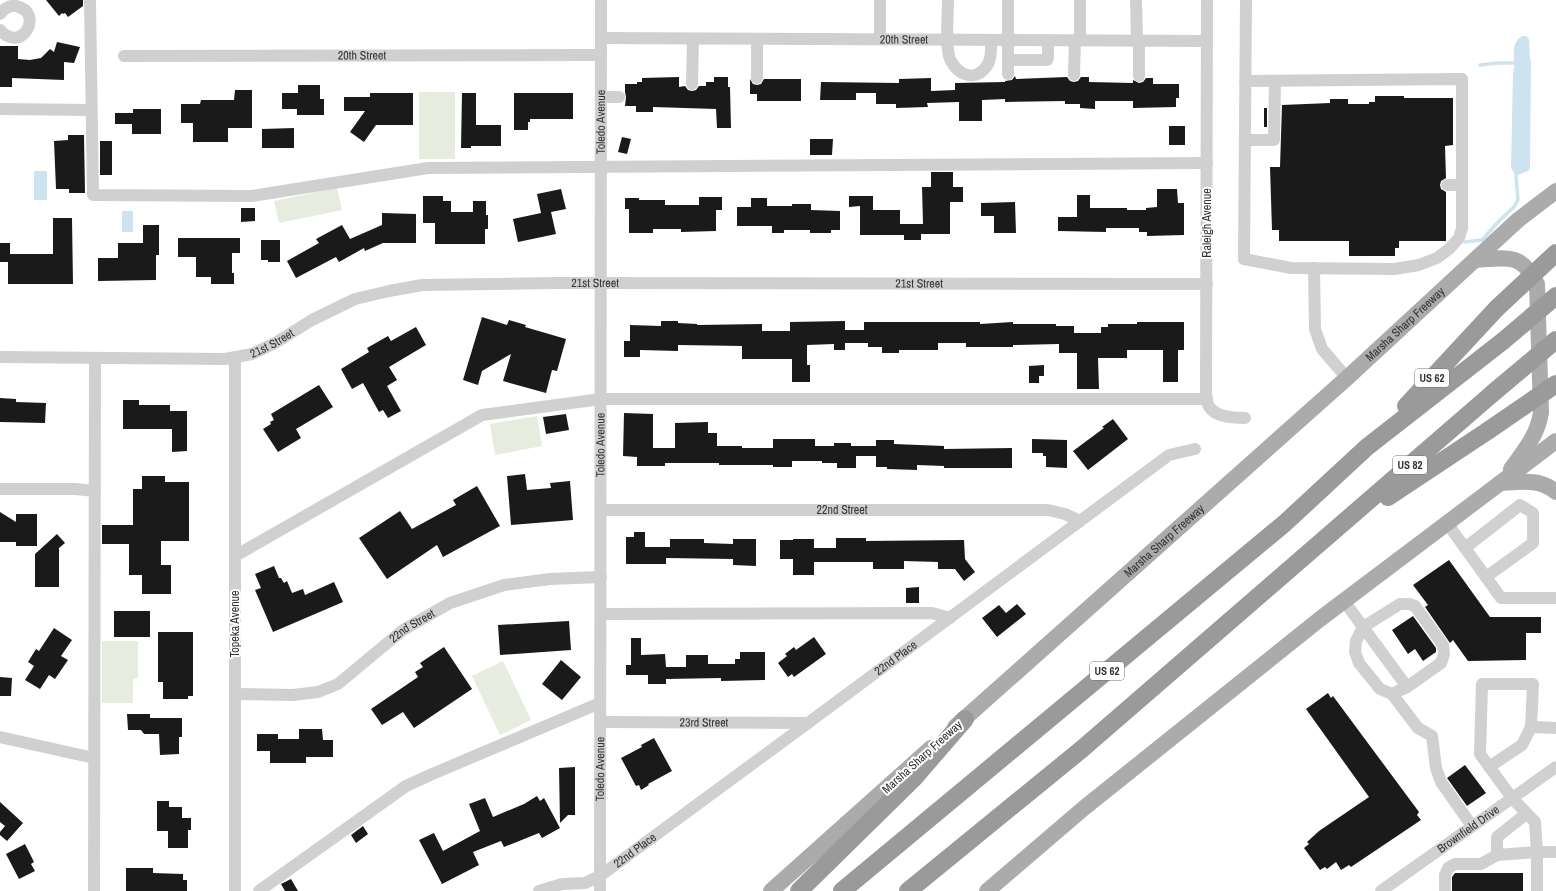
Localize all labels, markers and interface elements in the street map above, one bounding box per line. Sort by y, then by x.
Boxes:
street label: 20th Street [880,31,928,48]
street label: 20th Street [338,47,386,64]
street label: Toledo Avenue [593,90,609,154]
street label: Raleigh Avenue [1199,188,1215,258]
street label: 21st Street [571,275,619,291]
street label: 21st Street [895,276,943,292]
street label: Marsha Sharp Freeway [1362,284,1448,365]
street label: 21st Street [247,325,297,362]
road number: US 62 [1415,369,1449,387]
street label: Toledo Avenue [592,413,609,477]
road number: US 82 [1393,456,1427,474]
street label: Marsha Sharp Freeway [1121,501,1208,581]
street label: 22nd Street [816,502,868,518]
street label: Topeka Avenue [227,590,243,658]
street label: 22nd Street [386,605,438,646]
street label: 22nd Place [871,637,920,679]
road number: US 62 [1090,662,1124,680]
street label: 23rd Street [680,714,729,731]
street label: Marsha Sharp Freeway [879,717,965,797]
street label: Toledo Avenue [592,737,608,801]
street label: Brownfield Drive [1434,802,1503,857]
street label: 22nd Place [610,829,660,871]

